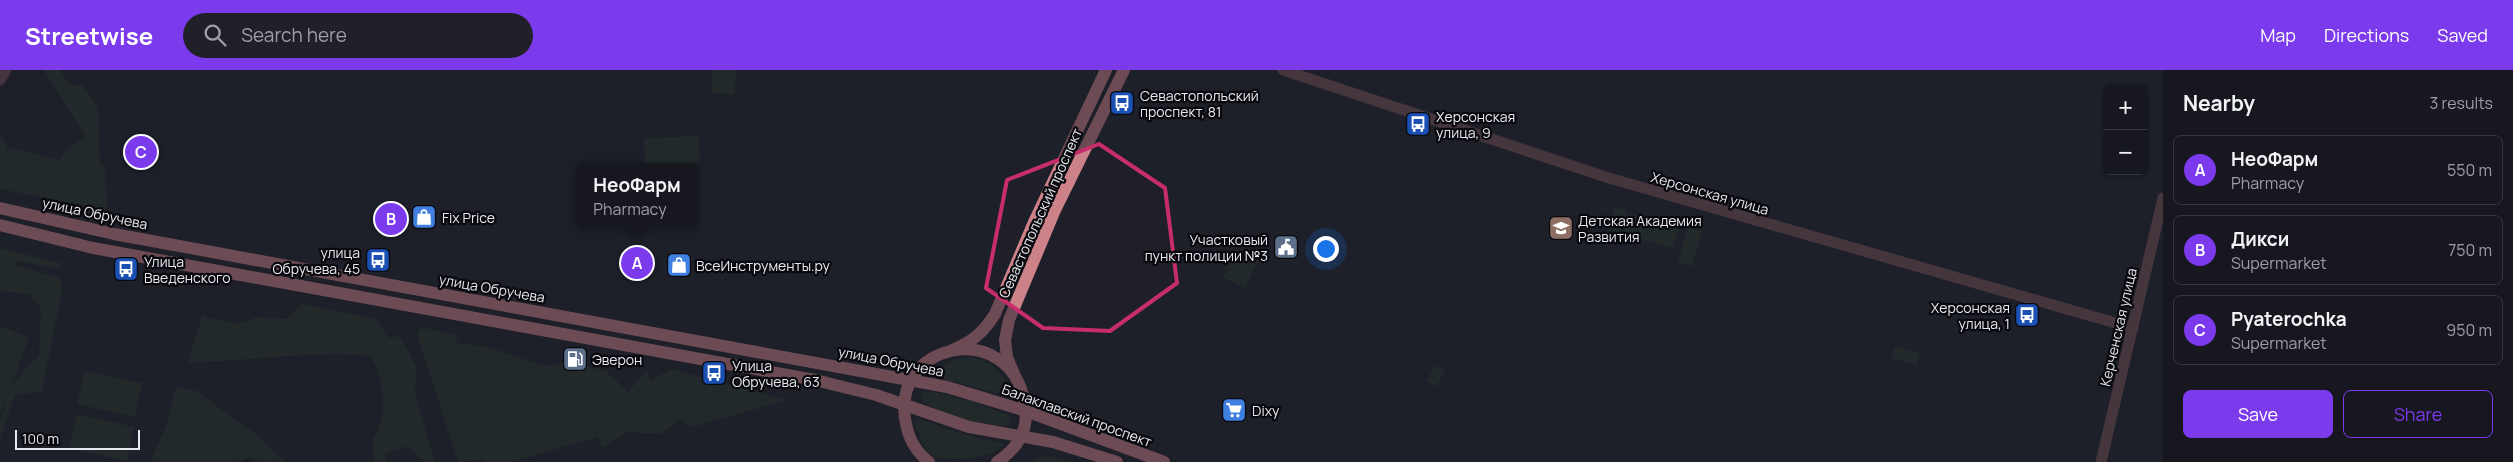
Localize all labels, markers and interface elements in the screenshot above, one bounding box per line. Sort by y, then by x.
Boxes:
search box [183,13,533,58]
text: Streetwise [25,19,153,52]
icon: search [201,21,229,49]
text: Search here [241,22,347,48]
text: Map [2260,23,2296,47]
text: Directions [2324,23,2409,47]
text: Saved [2437,23,2488,47]
map controls [2103,85,2148,175]
button: + [2103,85,2148,130]
place label: Севастопольский проспект, 81 [1140,86,1259,121]
text: Nearby [2183,89,2255,117]
bus stop icon: Севастопольский проспект, 81 [1109,90,1135,116]
text: 3 results [2430,92,2493,114]
place label: Херсонская улица, 9 [1436,107,1515,142]
bus stop icon: Херсонская улица, 9 [1405,111,1431,137]
street label: Севастопольский проспект [994,125,1086,301]
button: − [2103,130,2148,175]
pin: C [125,133,157,171]
text: НеоФарм [2231,146,2318,172]
text: A [2195,159,2205,181]
text: 550 m [2447,159,2492,181]
popup [576,163,698,228]
street label: Херсонская улица [1649,167,1771,219]
text: НеоФарм [593,172,681,198]
text: Pharmacy [2231,172,2304,194]
street label: улица Обручева [41,193,149,233]
text: Pharmacy [593,198,667,220]
pin: B [375,200,407,238]
shop icon: Fix Price [411,204,437,230]
place label: Fix Price [442,208,495,227]
place label: Детская Академия Развития [1578,211,1702,246]
school or university icon: Детская Академия Развития [1548,215,1574,241]
text: Дикси [2231,226,2289,252]
place label: Участковый пункт полиции №3 [1145,230,1268,265]
public building icon: Участковый пункт полиции №3 [1273,234,1299,260]
your location [1313,236,1339,262]
text: B [2195,239,2205,261]
text: 750 m [2448,239,2492,261]
place label: улица Обручева, 45 [272,243,360,278]
pin: A [621,244,653,282]
bus stop icon: улица Обручева, 45 [365,247,391,273]
place label: Улица Введенского [144,252,231,287]
shop icon: ВсеИнструменты.ру [666,252,692,278]
text: Supermarket [2231,252,2327,274]
bus stop icon: Улица Введенского [113,256,139,282]
place label: ВсеИнструменты.ру [696,256,831,275]
street label: Керченская улица [2095,266,2141,388]
street label: улица Обручева [438,269,546,307]
place label: Херсонская улица, 1 [1931,298,2010,333]
bus stop icon: Херсонская улица, 1 [2014,302,2040,328]
text: Pyaterochka [2231,306,2347,332]
text: C [2194,319,2206,341]
text: 950 m [2446,319,2492,341]
text: Supermarket [2231,332,2327,354]
street label: улица Обручева [837,341,945,381]
fuel station icon: Эверон [562,346,588,372]
place label: Эверон [592,350,642,369]
place label: Улица Обручева, 63 [732,356,820,391]
bus stop icon: Улица Обручева, 63 [701,360,727,386]
street label: Балаклавский проспект [999,379,1155,451]
button: Save [2183,390,2333,438]
button: Share [2343,390,2493,438]
supermarket icon: Dixy [1221,397,1247,423]
place label: Dixy [1252,401,1280,420]
scale bar [15,427,140,450]
text: 100 m [22,429,59,448]

